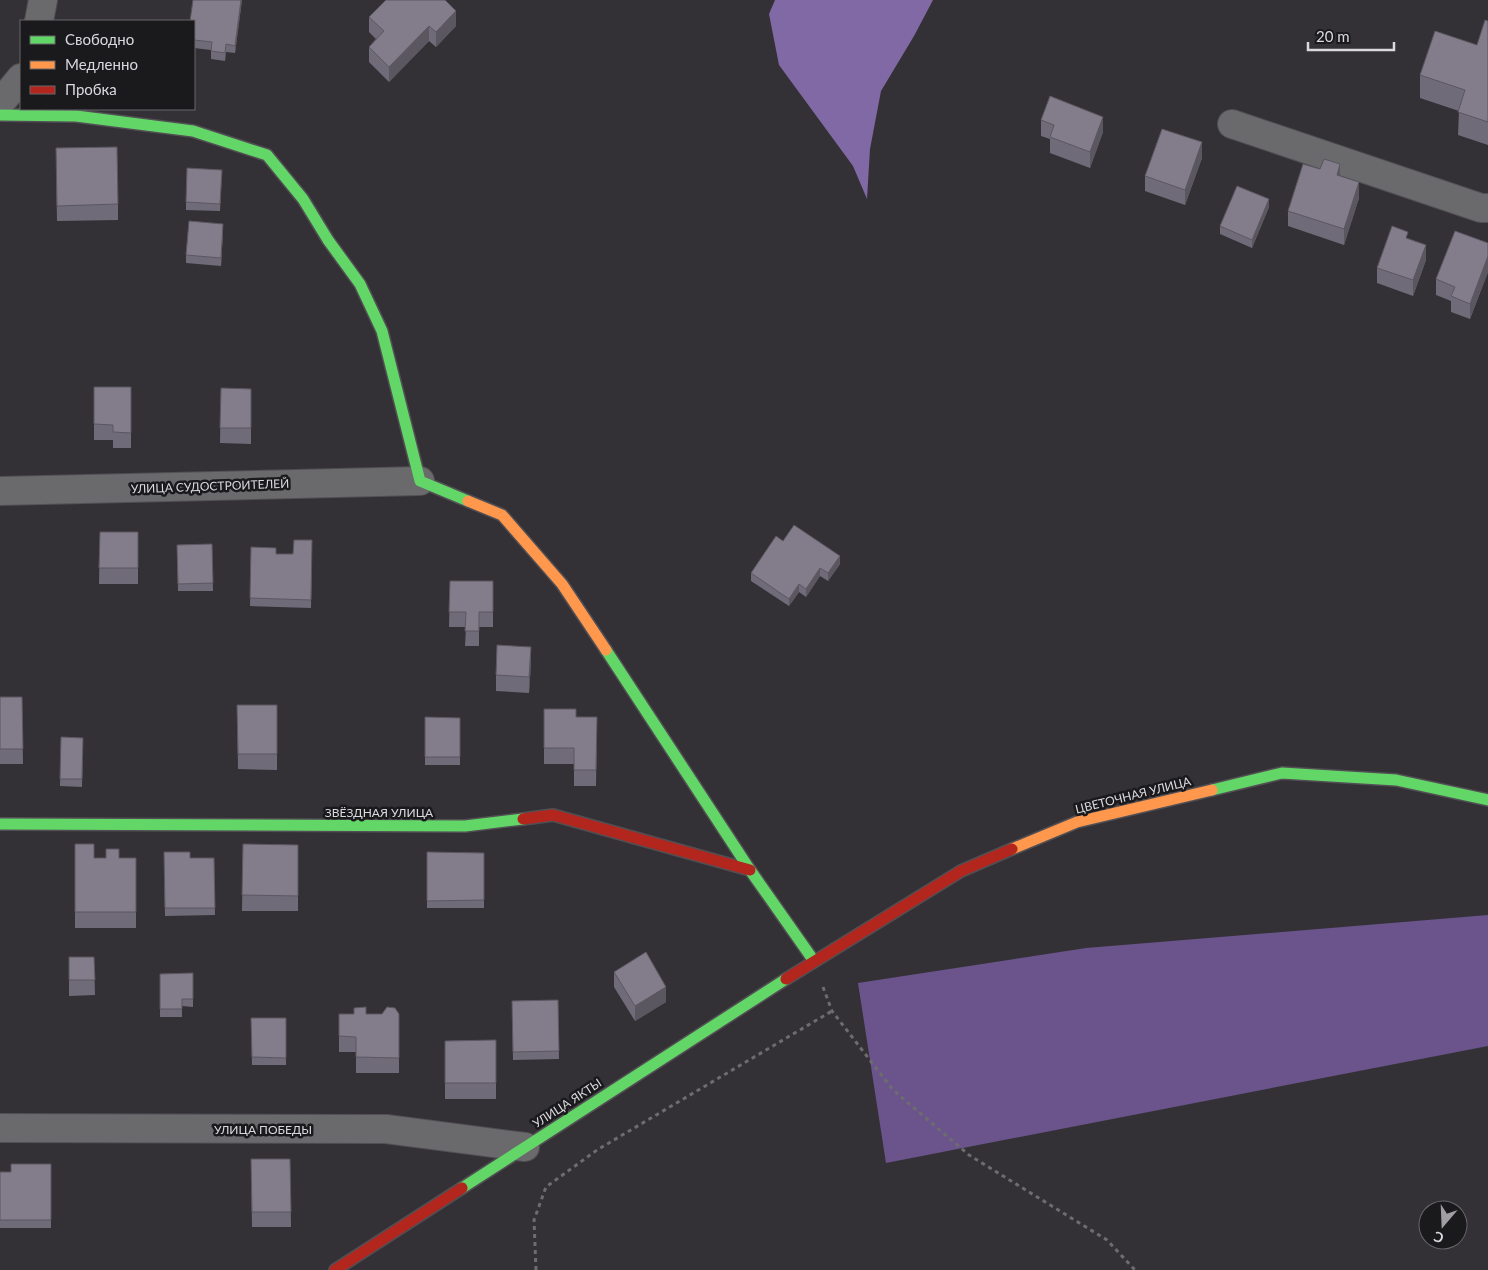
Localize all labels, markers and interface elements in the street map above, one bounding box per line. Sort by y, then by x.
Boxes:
legend [20,20,195,110]
scale bar [1308,20,1394,52]
text: 20 m [1316,27,1350,45]
text: Свободно [65,30,134,48]
text: Медленно [65,55,138,73]
text: Пробка [65,80,117,98]
street label: УЛИЦА СУДОСТРОИТЕЛЕЙ [130,476,290,496]
street label: ЦВЕТОЧНАЯ УЛИЦА [1074,773,1193,817]
street label: ЗВЁЗДНАЯ УЛИЦА [325,805,434,820]
street label: УЛИЦА ЯКТЫ [530,1075,604,1131]
street label: УЛИЦА ПОБЕДЫ [214,1122,312,1137]
north arrow [1418,1200,1468,1250]
text: С [1431,1228,1446,1247]

